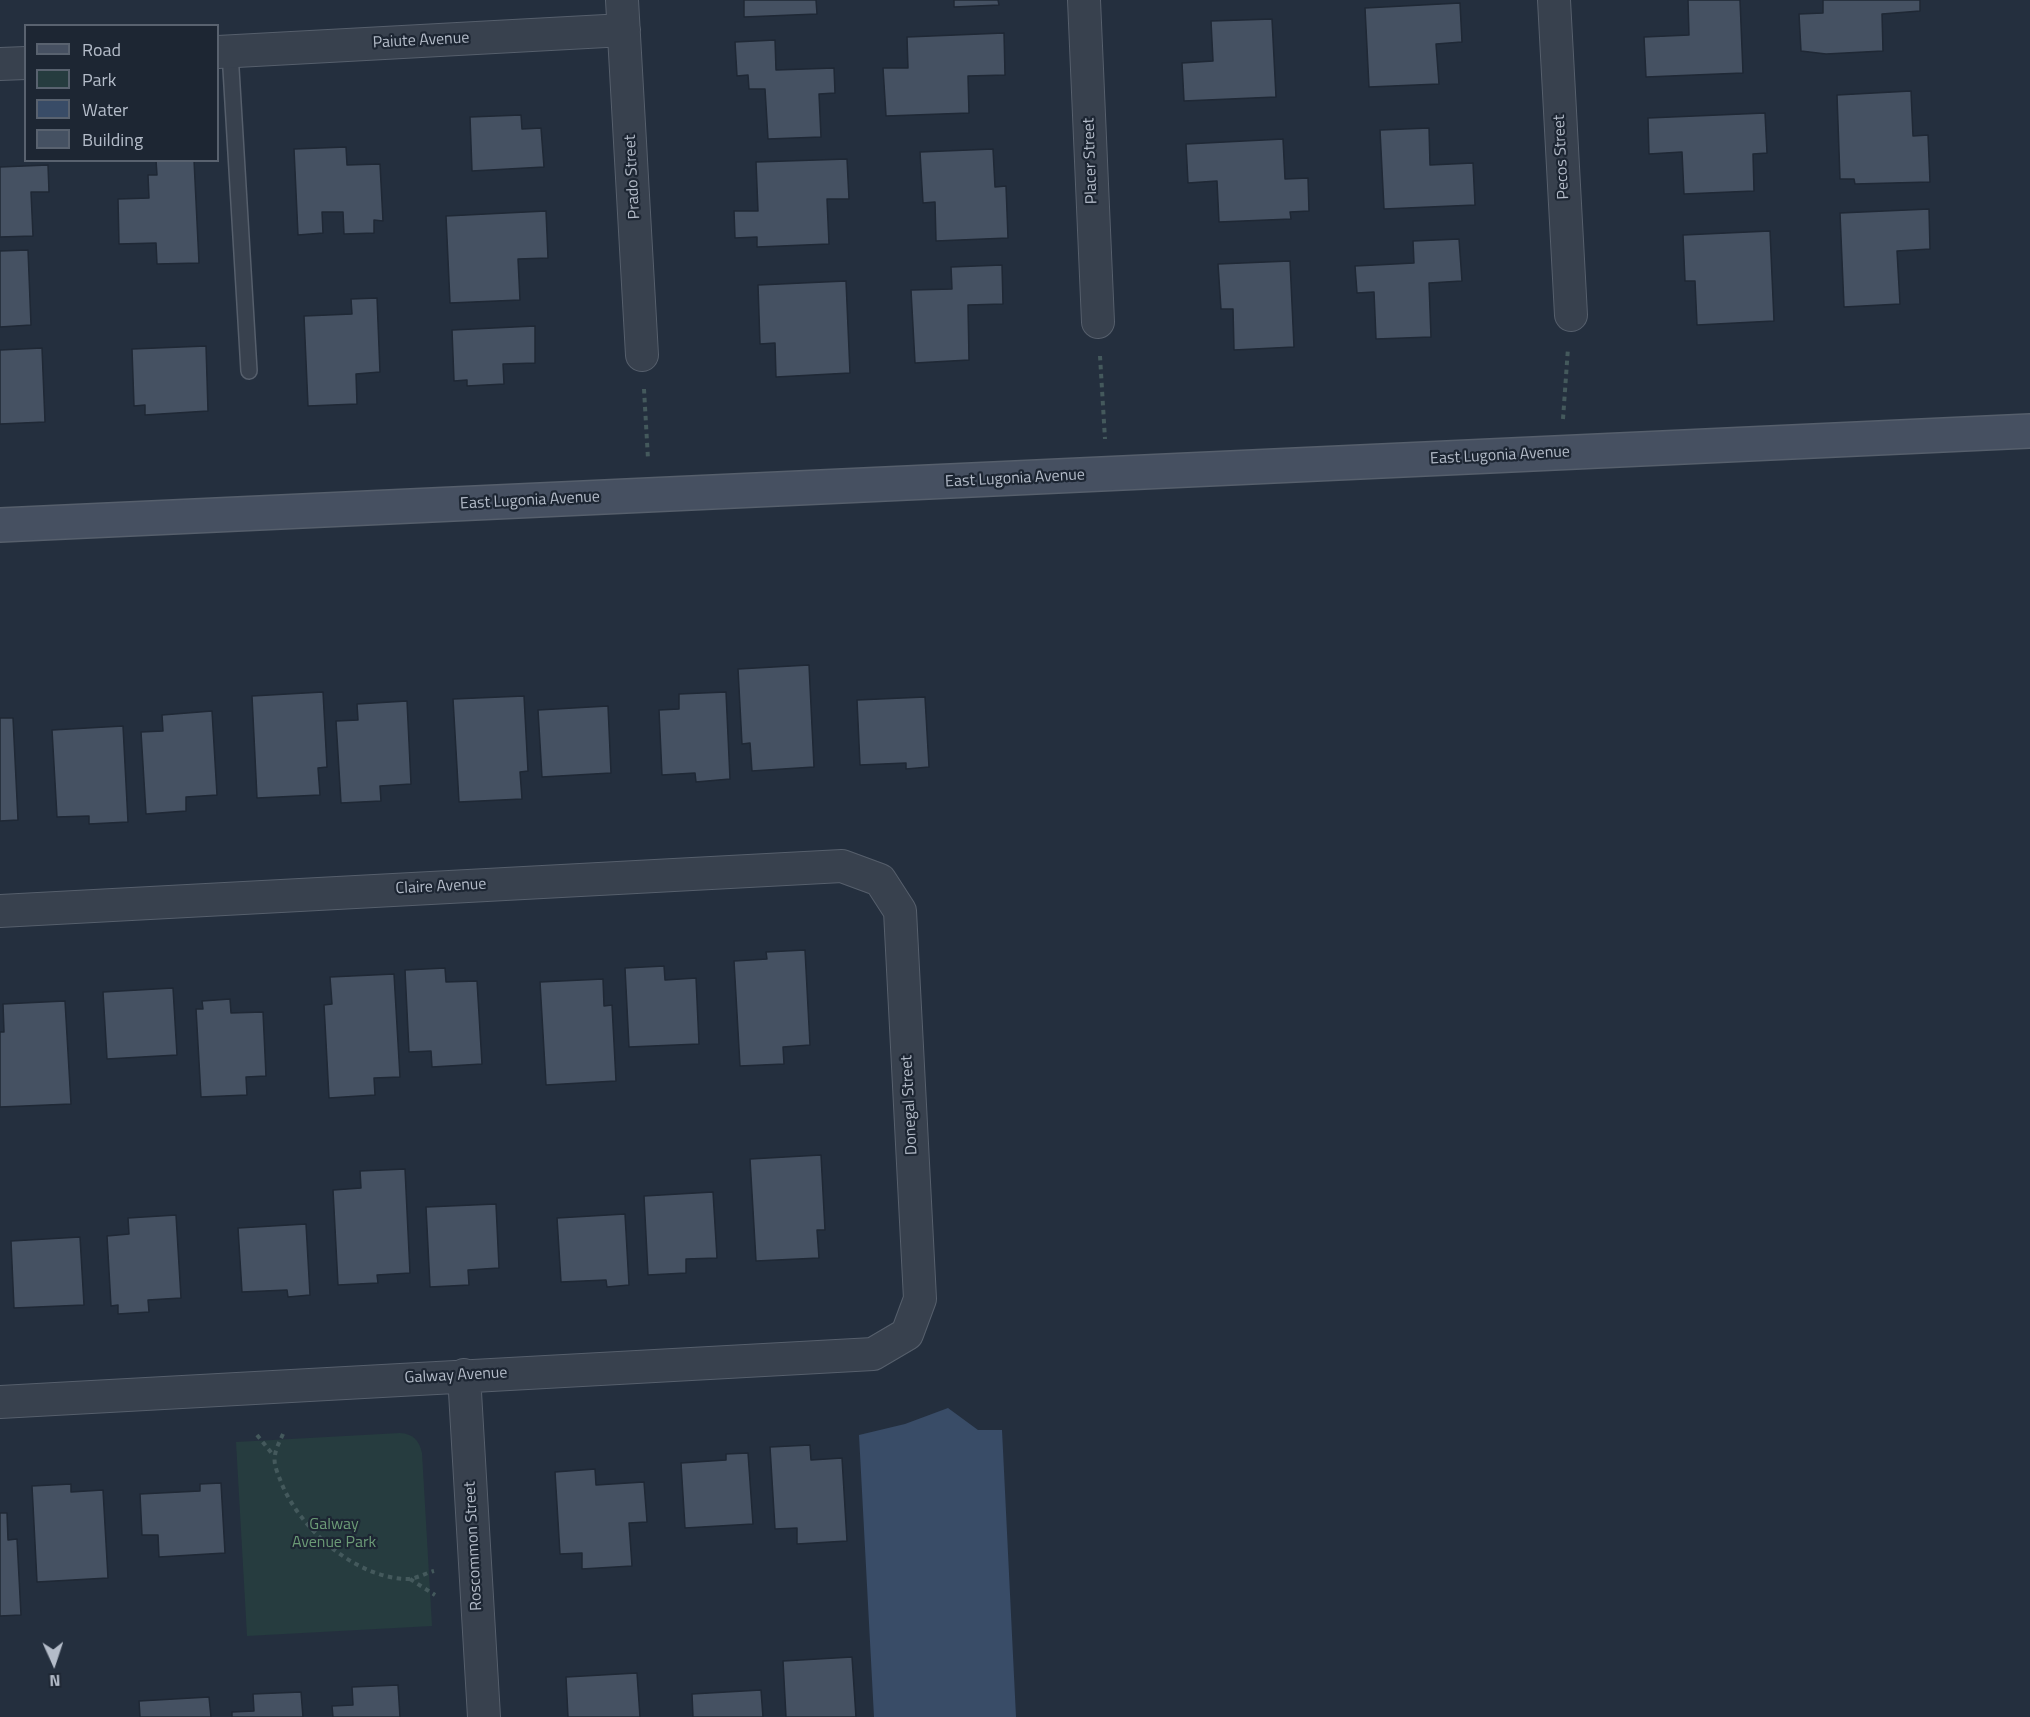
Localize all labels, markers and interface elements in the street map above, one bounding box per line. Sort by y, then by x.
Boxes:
legend [24,24,219,162]
street label: Paiute Avenue [372,29,470,53]
text: Road [82,36,121,63]
text: Park [82,66,116,93]
text: Water [82,96,128,123]
street label: Pecos Street [1550,114,1574,200]
street label: Placer Street [1080,117,1102,205]
text: Building [82,126,143,153]
street label: Prado Street [621,134,645,220]
street label: East Lugonia Avenue [1430,443,1570,469]
street label: East Lugonia Avenue [945,466,1085,492]
street label: East Lugonia Avenue [460,488,600,514]
street label: Claire Avenue [395,875,487,899]
street label: Donegal Street [898,1054,922,1156]
street label: Galway Avenue [404,1364,508,1388]
street label: Roscommon Street [461,1481,487,1611]
park label: Galway Avenue Park [292,1515,376,1553]
north arrow [24,1633,84,1693]
text: N [49,1669,61,1693]

